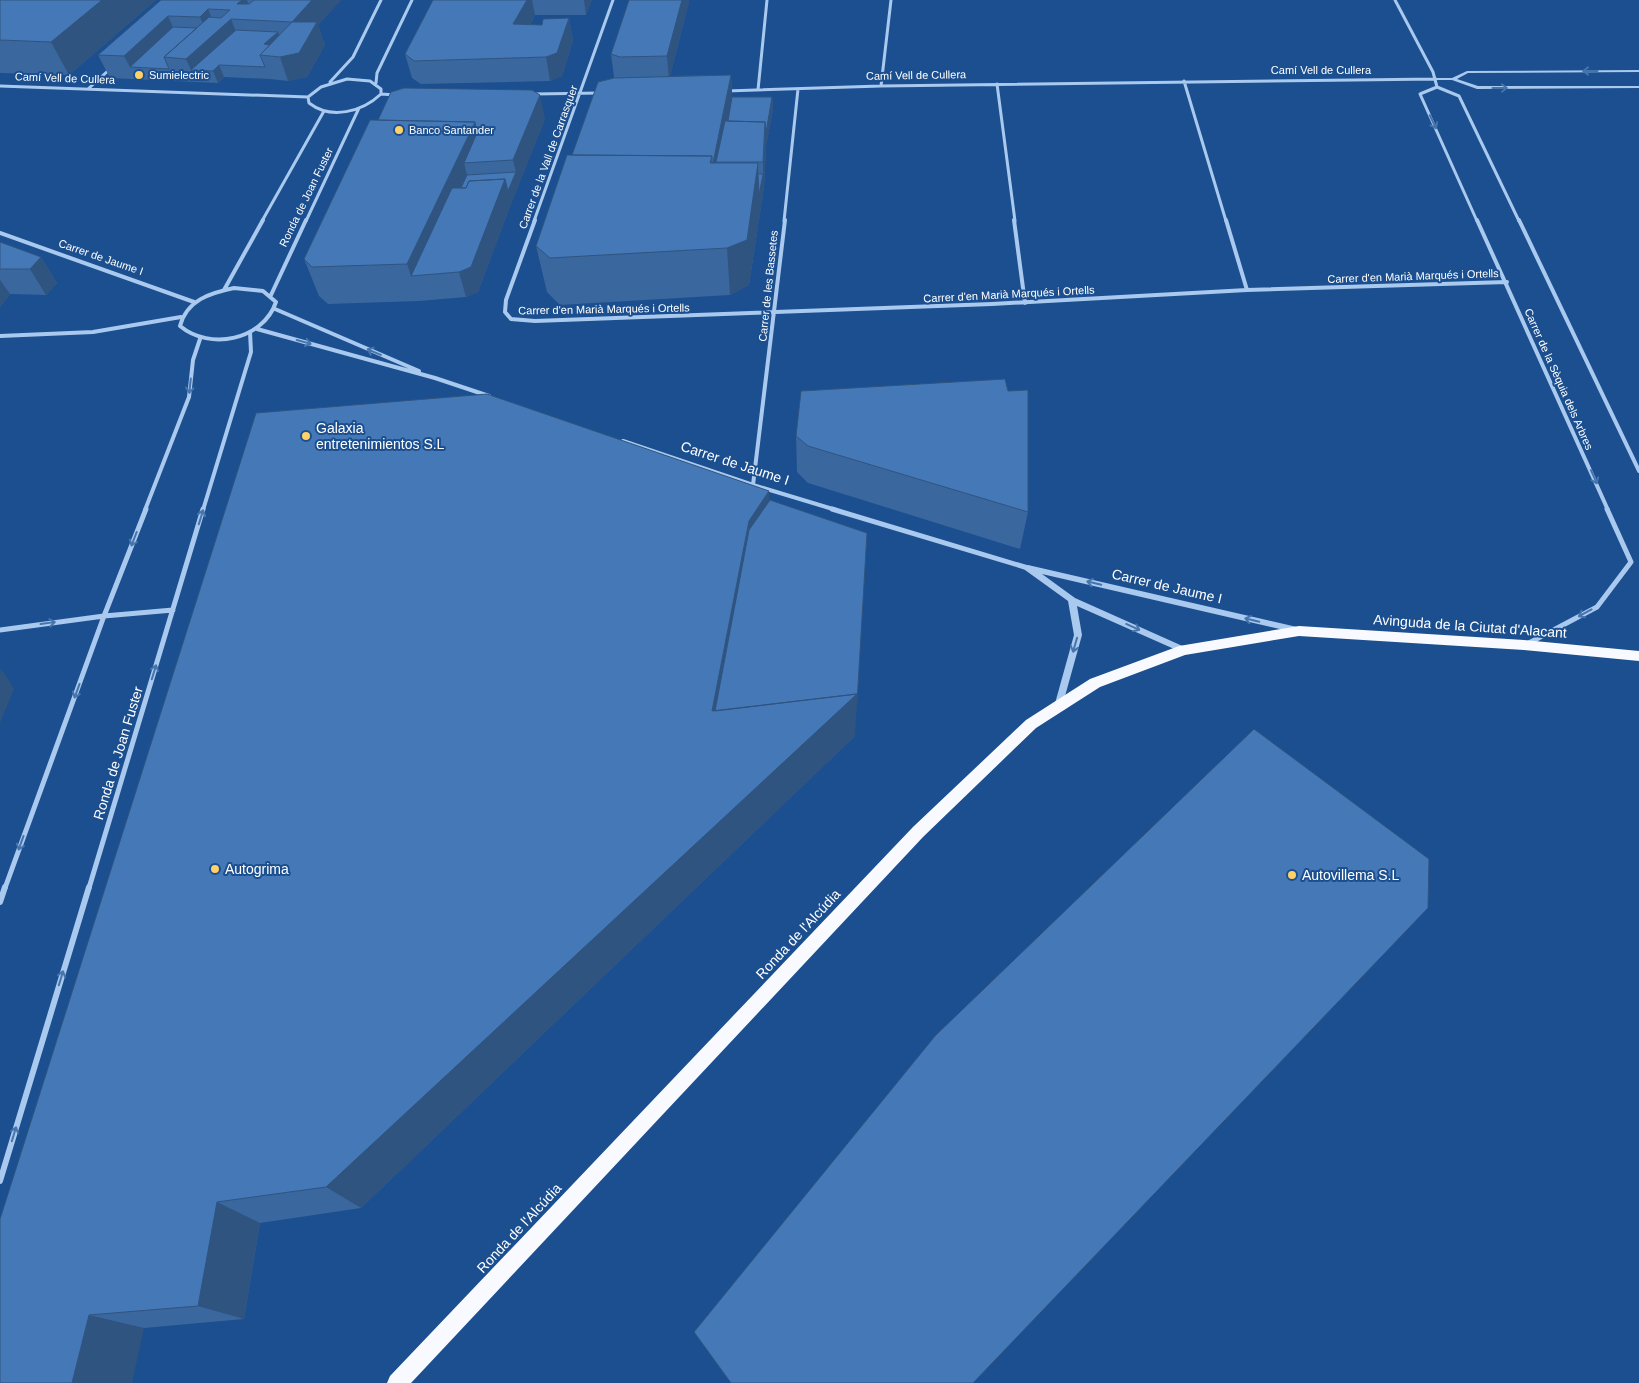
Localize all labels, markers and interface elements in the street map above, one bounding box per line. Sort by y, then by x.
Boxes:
street label: Camí Vell de Cullera [1271,64,1372,76]
one-way arrow [1583,66,1599,76]
street label: Camí Vell de Cullera [866,68,967,82]
marker: Sumielectric [133,69,145,81]
place label: Sumielectric [149,69,209,81]
street label: Camí Vell de Cullera [15,70,116,86]
street label: Carrer de la Vall de Carrasquer [516,83,580,230]
one-way arrow [1491,83,1507,93]
one-way arrow [1429,114,1438,129]
marker: Banco Santander [393,124,405,136]
place label: Banco Santander [409,124,494,136]
street label: Ronda de Joan Fuster [277,145,335,249]
street label: Carrer de les Bassetes [756,229,780,342]
street label: Carrer de Jaume I [57,237,145,277]
street label: Carrer d'en Marià Marqués i Ortells [1327,267,1499,285]
street label: Carrer d'en Marià Marqués i Ortells [923,283,1095,304]
street label: Carrer d'en Marià Marqués i Ortells [518,301,690,316]
street label: Carrer de la Sèquia dels Arbres [1522,306,1596,452]
one-way arrow [295,338,311,347]
one-way arrow [367,346,382,356]
one-way arrow [185,378,195,394]
place label: Galaxia entretenimientos S.L [316,420,445,452]
marker: Galaxia entretenimientos S.L [300,430,312,442]
street label: Carrer de Jaume I [679,438,791,488]
one-way arrow [1589,469,1599,484]
one-way arrow [197,509,207,525]
one-way arrow [129,530,138,546]
street label: Carrer de Jaume I [1110,566,1224,606]
one-way arrow [1086,578,1102,587]
one-way arrow [1578,608,1593,618]
street label: Avinguda de la Ciutat d'Alacant [1373,611,1567,641]
one-way arrow [1244,615,1260,624]
one-way arrow [40,618,56,628]
one-way arrow [1125,622,1140,632]
one-way arrow [1070,637,1080,653]
one-way arrow [150,665,160,681]
one-way arrow [72,682,81,698]
street label: Ronda de Joan Fuster [90,684,146,822]
one-way arrow [16,835,25,851]
place label: Autogrima [225,861,289,877]
marker: Autogrima [209,863,221,875]
place label: Autovillema S.L [1302,867,1399,883]
marker: Autovillema S.L [1286,869,1298,881]
street label: Ronda de l'Alcúdia [752,886,844,982]
one-way arrow [57,971,67,987]
one-way arrow [10,1126,20,1142]
street label: Ronda de l'Alcúdia [473,1180,565,1276]

